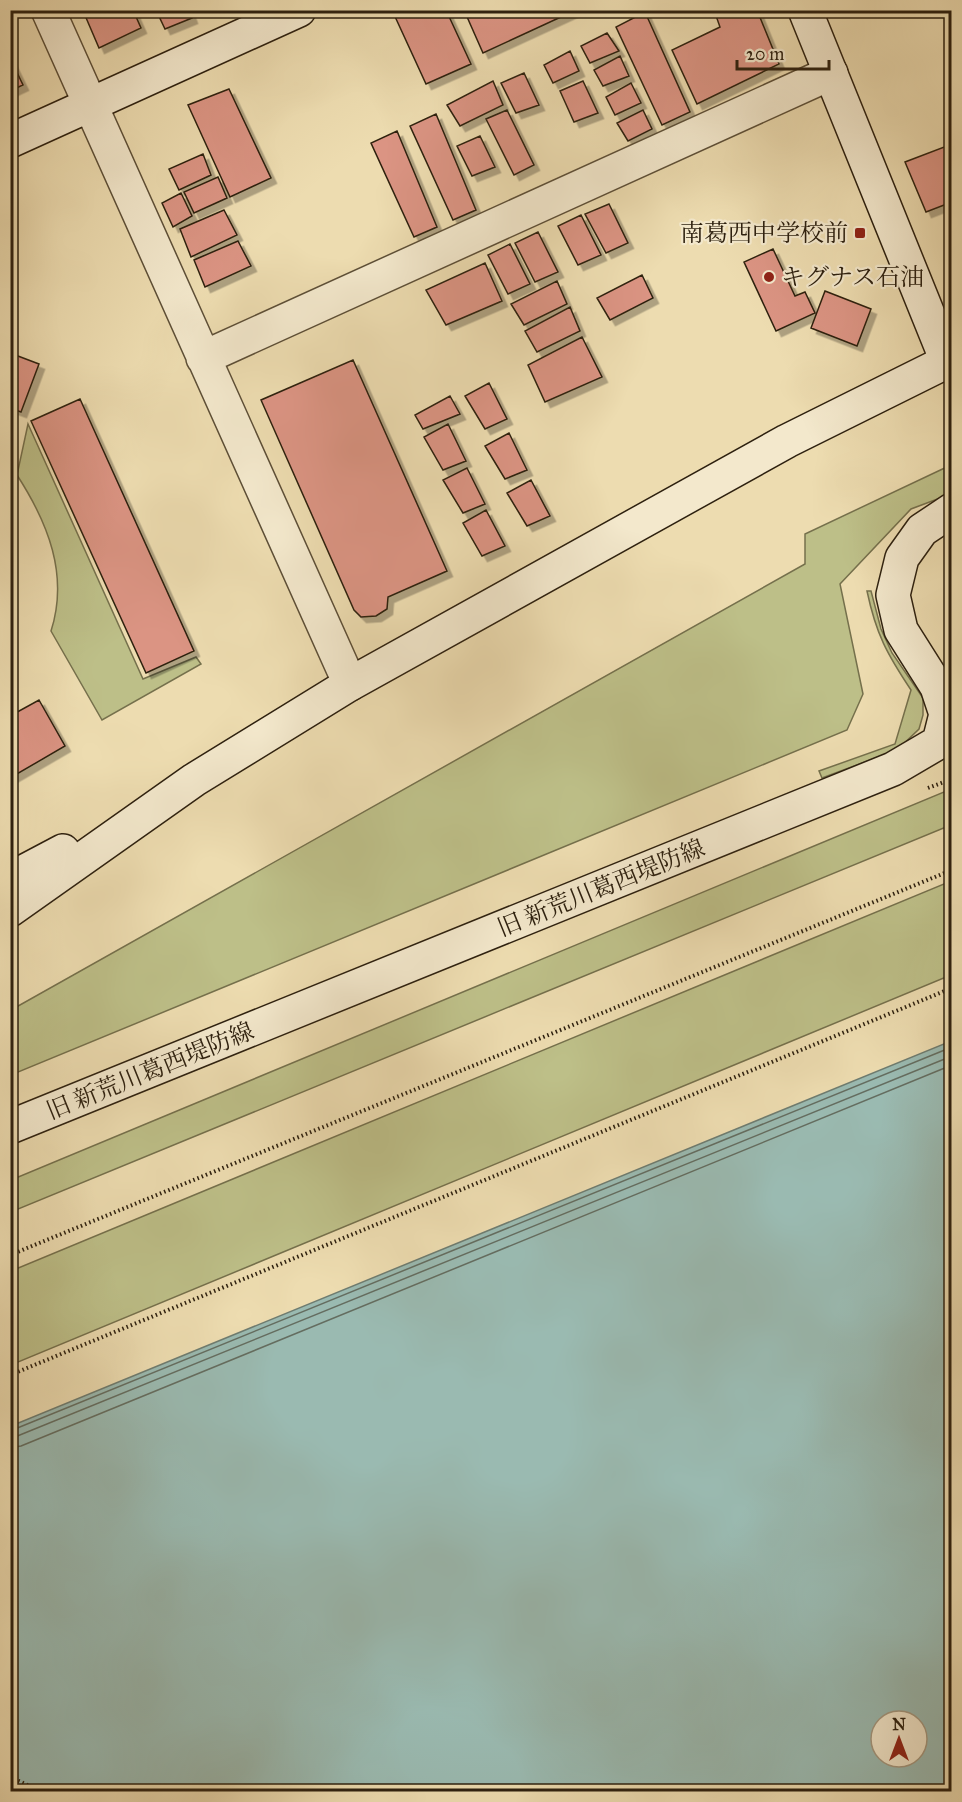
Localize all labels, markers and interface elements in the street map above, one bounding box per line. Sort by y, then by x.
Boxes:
scale bar [737,33,828,71]
text: 20 m [746,43,784,65]
place label: 南葛西中学校前 [680,218,848,248]
marker: 南葛西中学校前 [853,226,867,240]
place label: キグナス石油 [781,262,924,292]
marker: キグナス石油 [762,270,776,284]
street label: 旧 新荒川葛西堤防線 [493,833,709,943]
street label: 旧 新荒川葛西堤防線 [42,1016,258,1126]
north arrow [869,1709,929,1769]
text: N [892,1715,906,1734]

